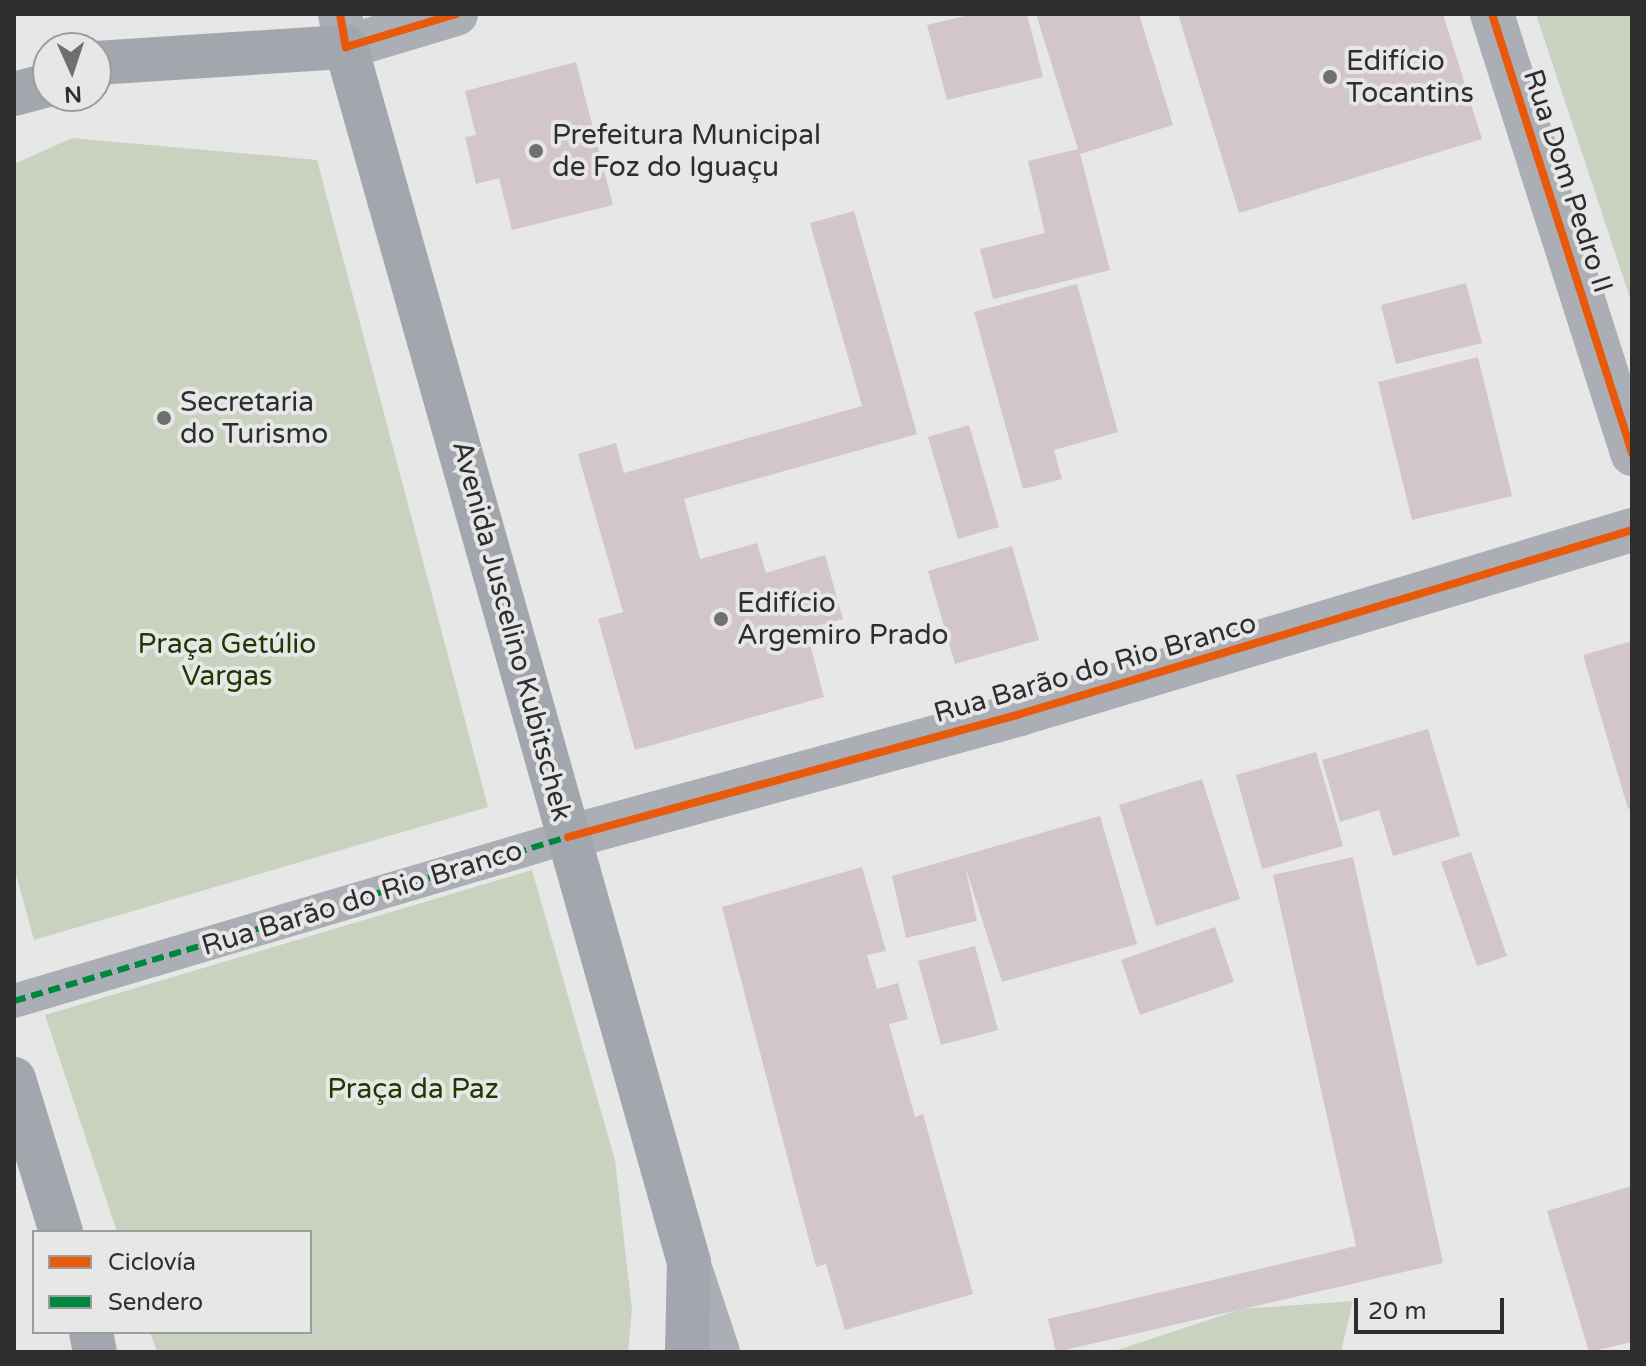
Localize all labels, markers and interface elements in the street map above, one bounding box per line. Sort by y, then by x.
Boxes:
north arrow [32,32,112,112]
place label: Edifício Tocantins [1346,44,1474,110]
street label: Rua Dom Pedro II [1516,65,1620,297]
marker: Edifício Tocantins [1321,68,1339,86]
text: N [64,81,83,107]
place label: Prefeitura Municipal de Foz do Iguaçu [552,118,821,184]
marker: Prefeitura Municipal de Foz do Iguaçu [527,142,545,160]
place label: Secretaria do Turismo [180,385,328,451]
marker: Secretaria do Turismo [155,409,173,427]
street label: Avenida Juscelino Kubitschek [445,437,579,825]
place label: Edifício Argemiro Prado [737,586,949,652]
street label: Rua Barão do Rio Branco [930,606,1260,730]
marker: Edifício Argemiro Prado [712,610,730,628]
park label: Praça Getúlio Vargas [138,627,316,693]
street label: Rua Barão do Rio Branco [198,833,526,963]
park label: Praça da Paz [327,1072,499,1106]
legend [32,1230,312,1334]
text: Ciclovía [108,1248,196,1277]
scale bar [1358,1282,1508,1332]
text: Sendero [108,1288,203,1317]
text: 20 m [1368,1297,1426,1326]

